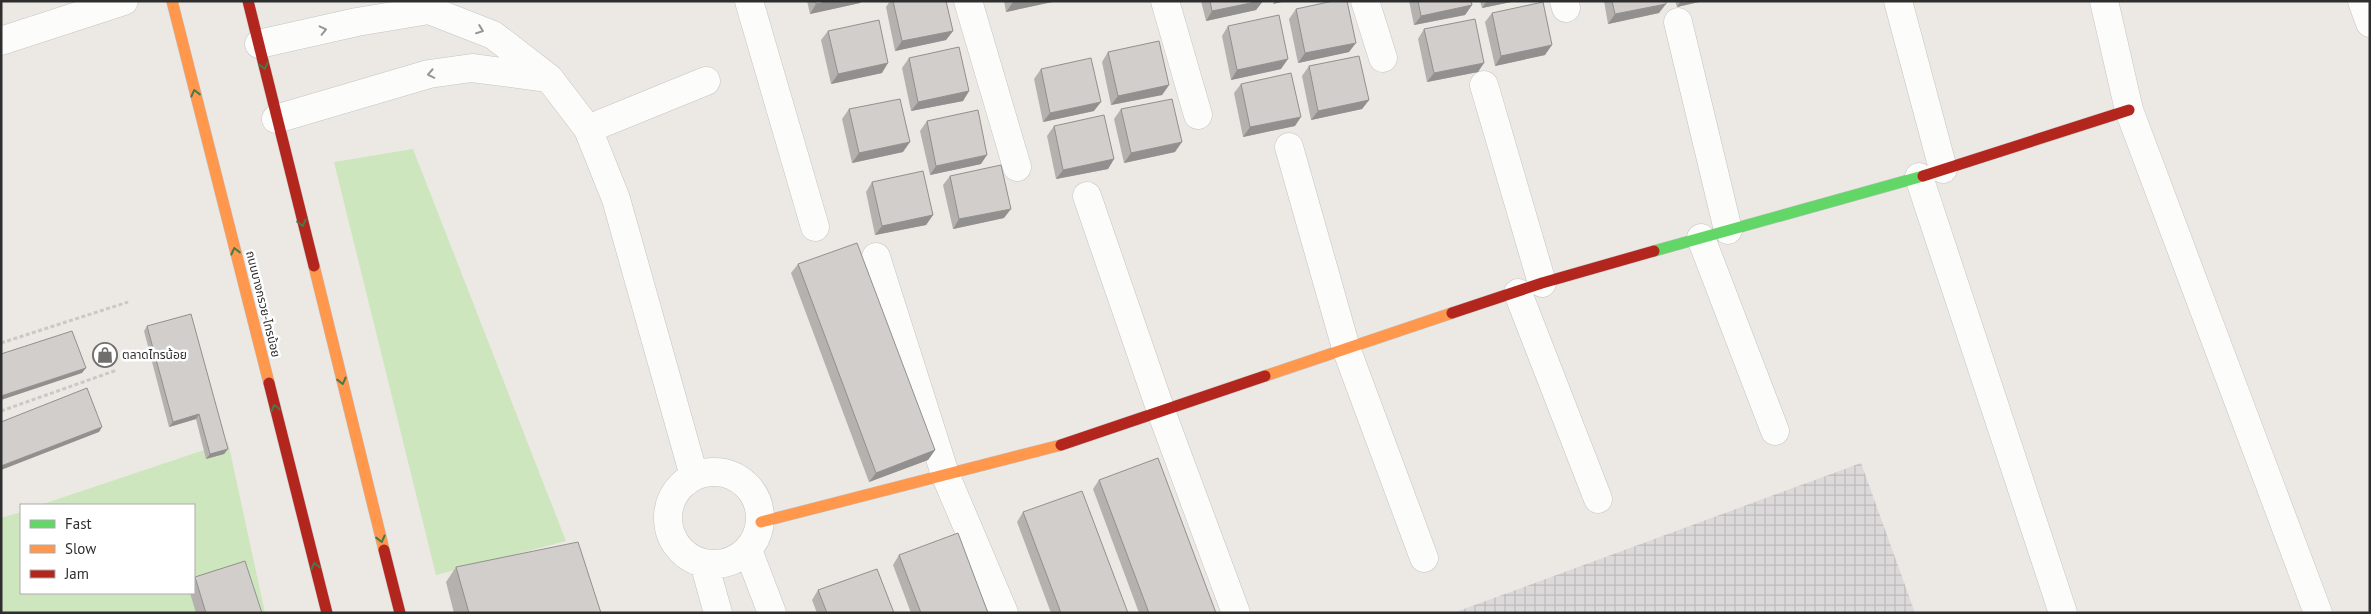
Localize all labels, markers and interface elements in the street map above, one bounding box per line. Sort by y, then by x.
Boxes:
one-way arrow [475,24,484,34]
one-way arrow [319,25,328,35]
one-way arrow [258,61,269,70]
one-way arrow [427,68,436,79]
one-way arrow [190,89,201,98]
one-way arrow [297,219,307,227]
one-way arrow [230,246,241,255]
street label: ถนนบางกรวย-ไทรน้อย [243,249,284,359]
shop icon: ตลาดไทรน้อย [92,342,118,368]
place label: ตลาดไทรน้อย [122,347,187,362]
one-way arrow [336,376,347,385]
one-way arrow [270,404,281,413]
legend [20,504,195,594]
text: Fast [65,514,92,533]
one-way arrow [376,534,386,542]
text: Slow [65,539,96,558]
one-way arrow [311,562,321,570]
text: Jam [64,564,89,583]

